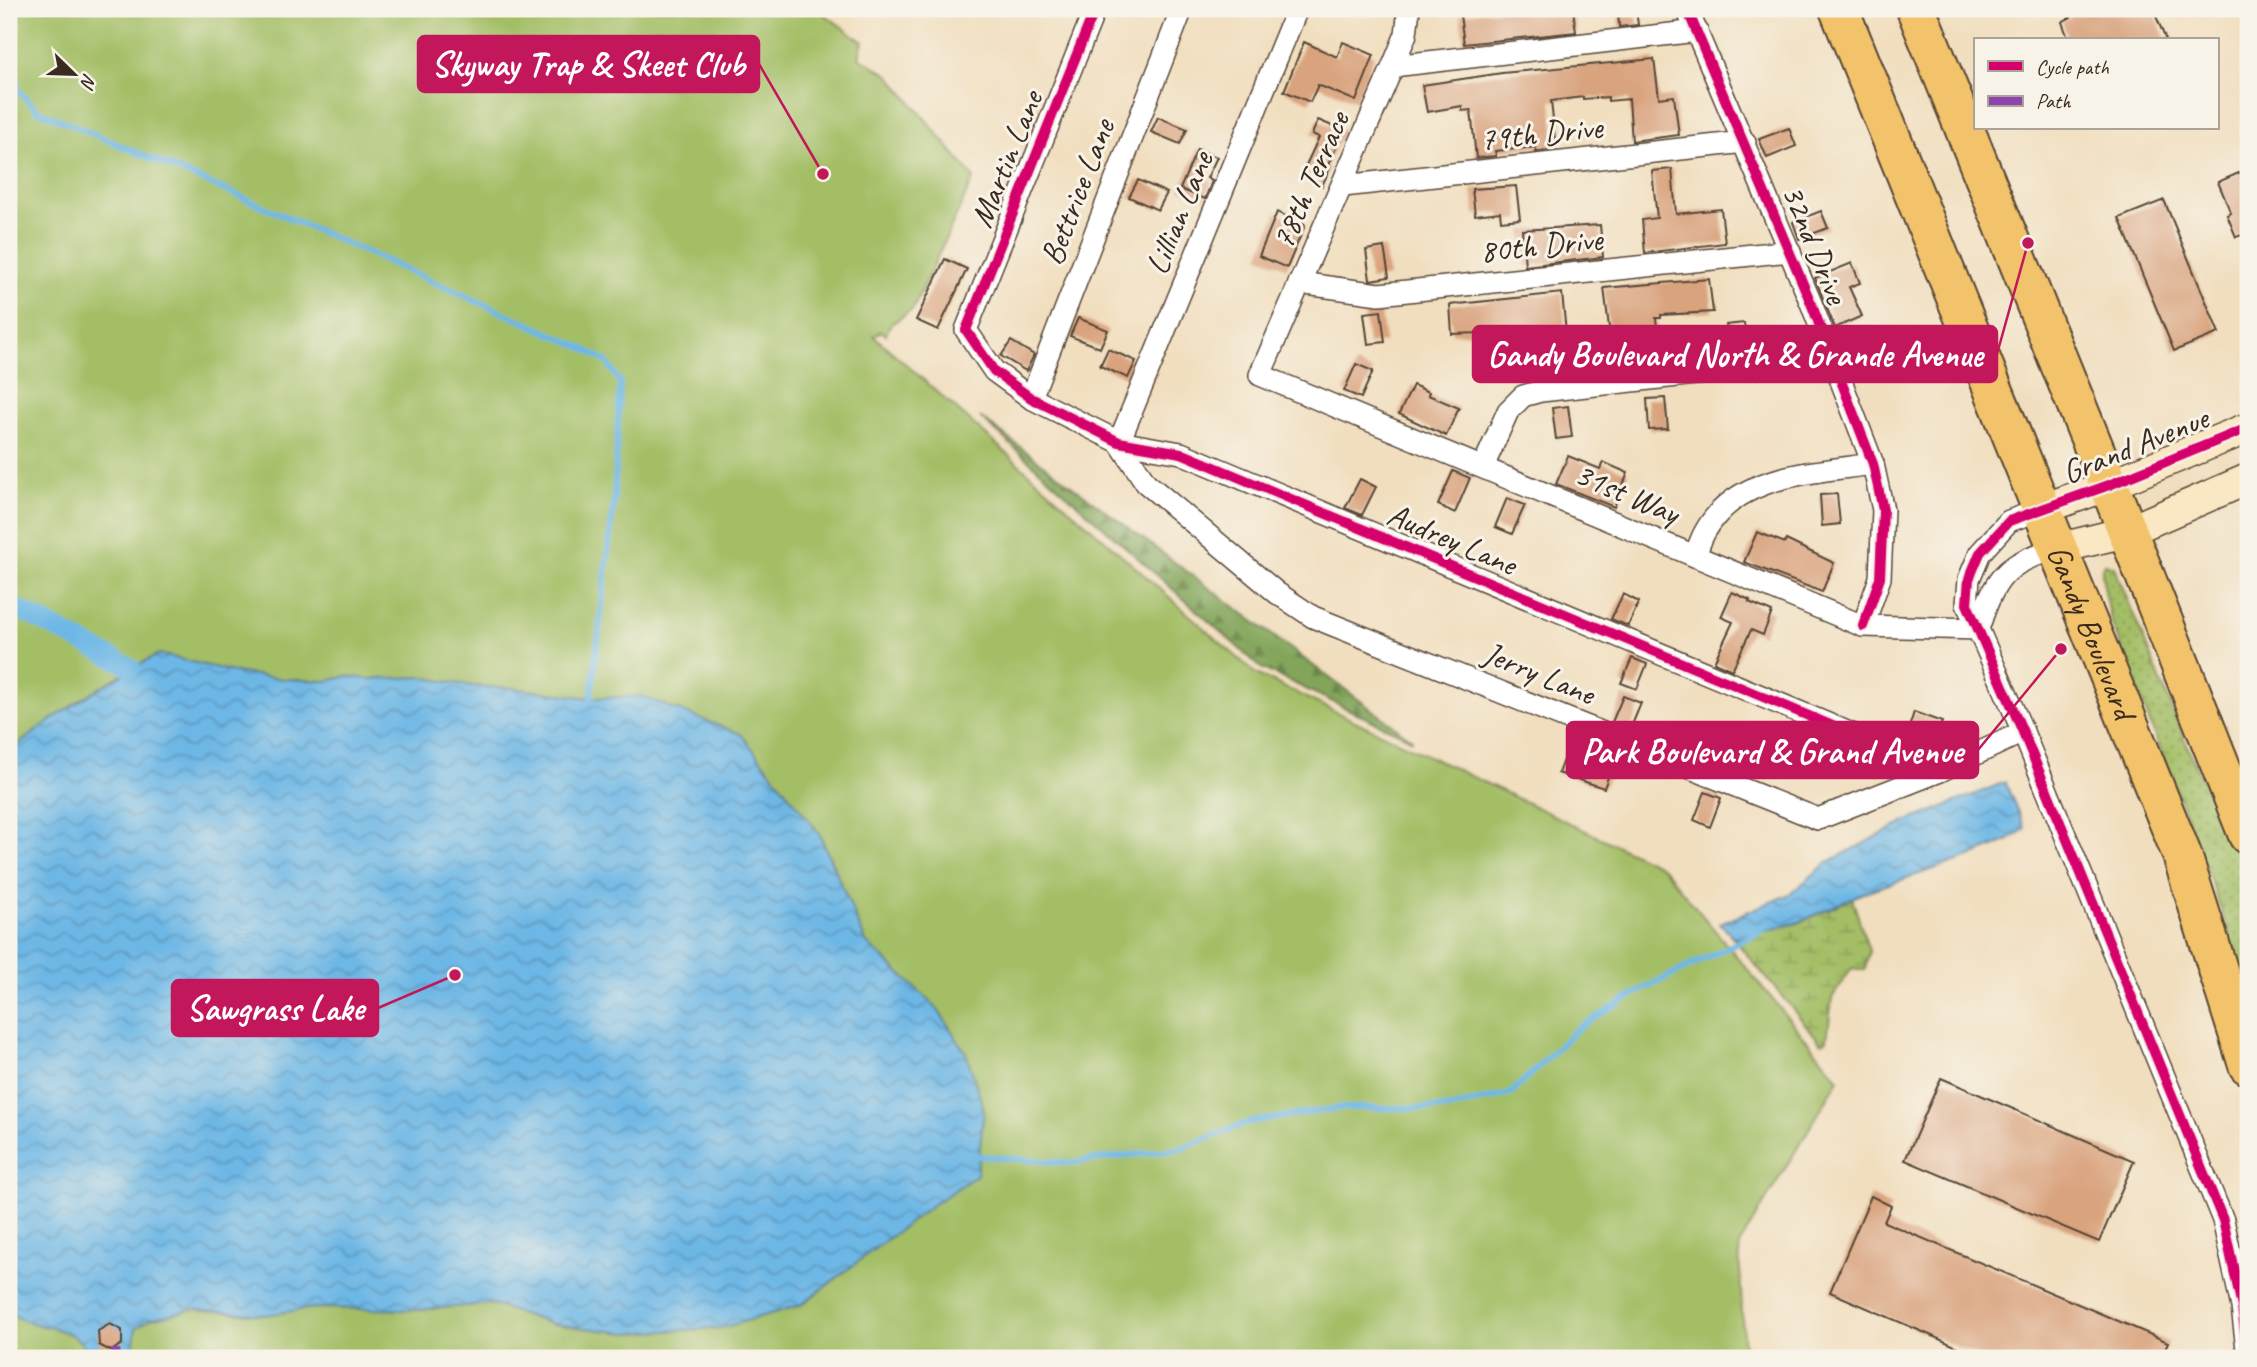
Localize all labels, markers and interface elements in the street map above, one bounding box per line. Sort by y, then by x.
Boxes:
callout: Skyway Trap & Skeet Club [418,36,759,92]
north arrow [38,38,108,108]
legend [1974,38,2218,130]
text: Skyway Trap & Skeet Club [431,42,747,87]
text: Cycle path [2036,54,2109,80]
text: N [74,70,102,93]
street label: Martin Lane [960,83,1053,233]
text: Path [2036,88,2072,114]
street label: 78th Terrace [1261,103,1360,255]
street label: 79th Drive [1478,105,1606,160]
street label: Bettrice Lane [1030,111,1125,271]
street label: Lillian Lane [1135,144,1223,280]
street label: 32nd Drive [1772,178,1859,312]
street label: 80th Drive [1478,217,1606,272]
callout: Gandy Boulevard North & Grande Avenue [1473,326,1997,382]
text: Gandy Boulevard North & Grande Avenue [1487,332,1985,377]
street label: Grand Avenue [2056,396,2216,493]
street label: 31st Way [1568,452,1688,535]
street label: Audrey Lane [1381,493,1525,586]
street label: Gandy Boulevard [2038,539,2147,729]
street label: Jerry Lane [1475,631,1603,715]
callout: Park Boulevard & Grand Avenue [1567,722,1978,778]
text: Park Boulevard & Grand Avenue [1581,729,1966,774]
callout: Sawgrass Lake [172,980,378,1036]
text: Sawgrass Lake [186,986,367,1031]

